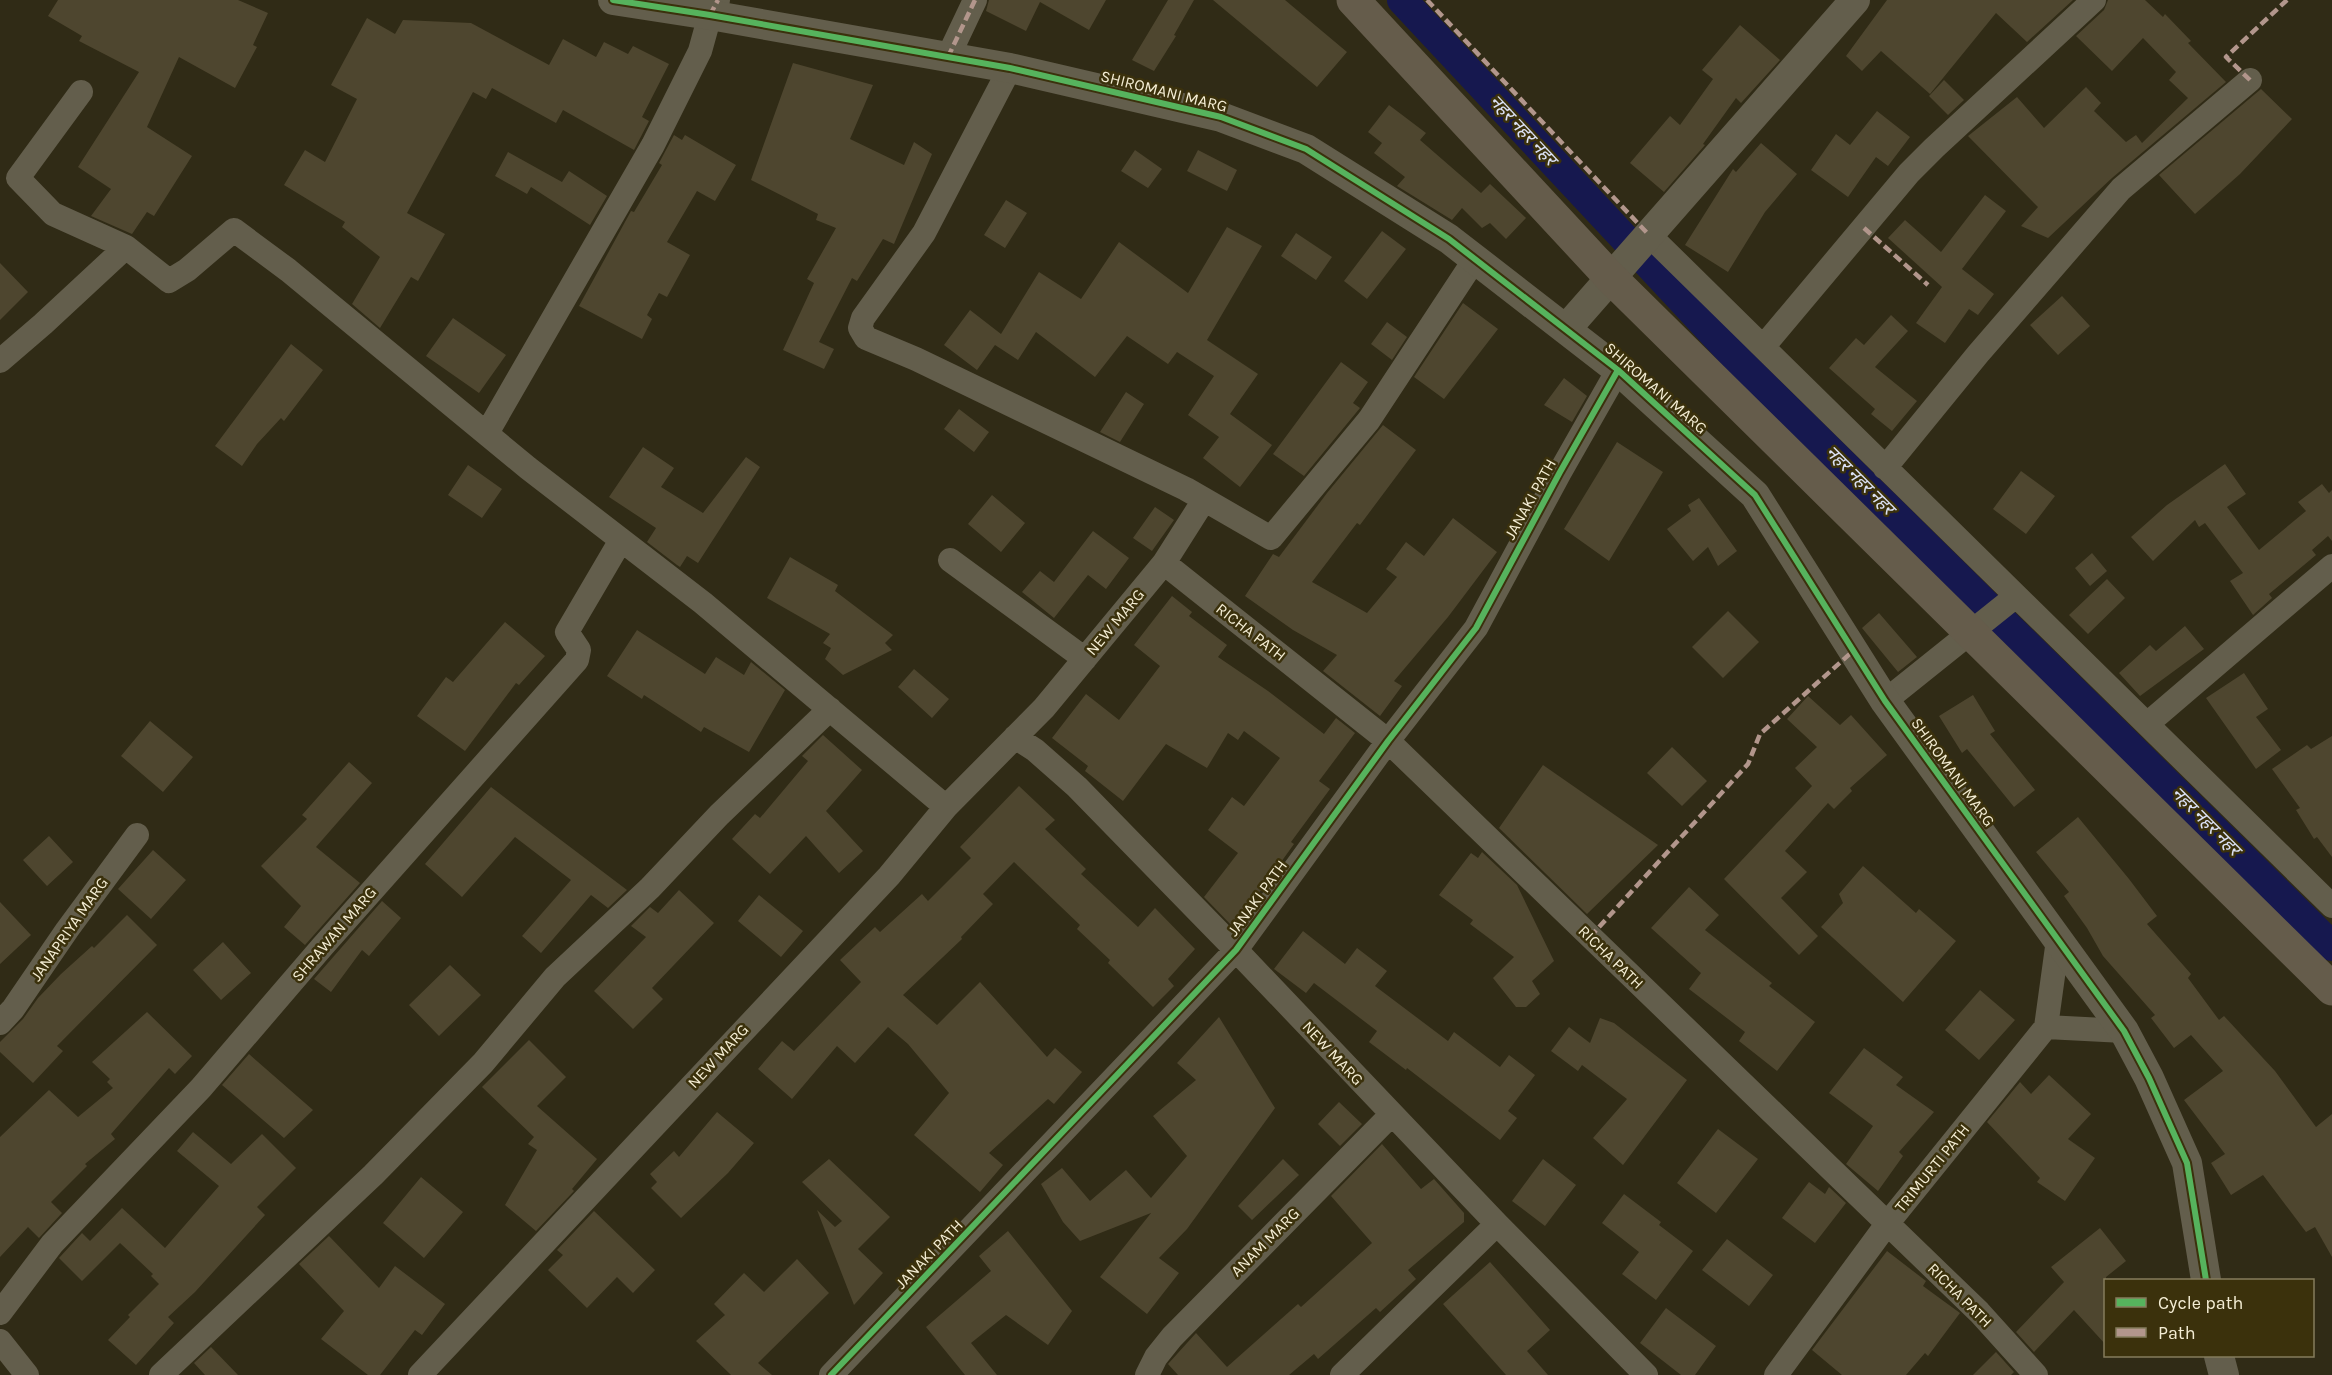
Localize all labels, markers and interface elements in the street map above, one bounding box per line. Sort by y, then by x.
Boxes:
street label: SHIROMANI MARG [1099,66,1229,116]
water label: नहर नहर नहर [1485,90,1564,172]
street label: SHIROMANI MARG [1601,338,1711,438]
water label: नहर नहर नहर [1821,441,1902,522]
street label: JANAKI PATH [1500,455,1560,543]
street label: NEW MARG [1082,585,1148,659]
street label: RICHA PATH [1212,599,1290,665]
street label: SHIROMANI MARG [1907,714,1999,830]
water label: नहर नहर नहर [2167,782,2248,863]
street label: JANAKI PATH [1223,856,1291,940]
street label: JANAPRIYA MARG [26,873,112,985]
street label: SHRAWAN MARG [288,883,380,985]
street label: RICHA PATH [1574,921,1648,993]
street label: NEW MARG [1298,1017,1368,1089]
street label: NEW MARG [683,1020,753,1092]
street label: TRIMURTI PATH [1891,1120,1973,1216]
street label: ANAM MARG [1227,1204,1303,1280]
street label: JANAKI PATH [891,1215,967,1293]
street label: RICHA PATH [1924,1259,1996,1331]
legend [2104,1279,2314,1357]
text: Cycle path [2158,1292,2243,1314]
text: Path [2158,1322,2196,1344]

